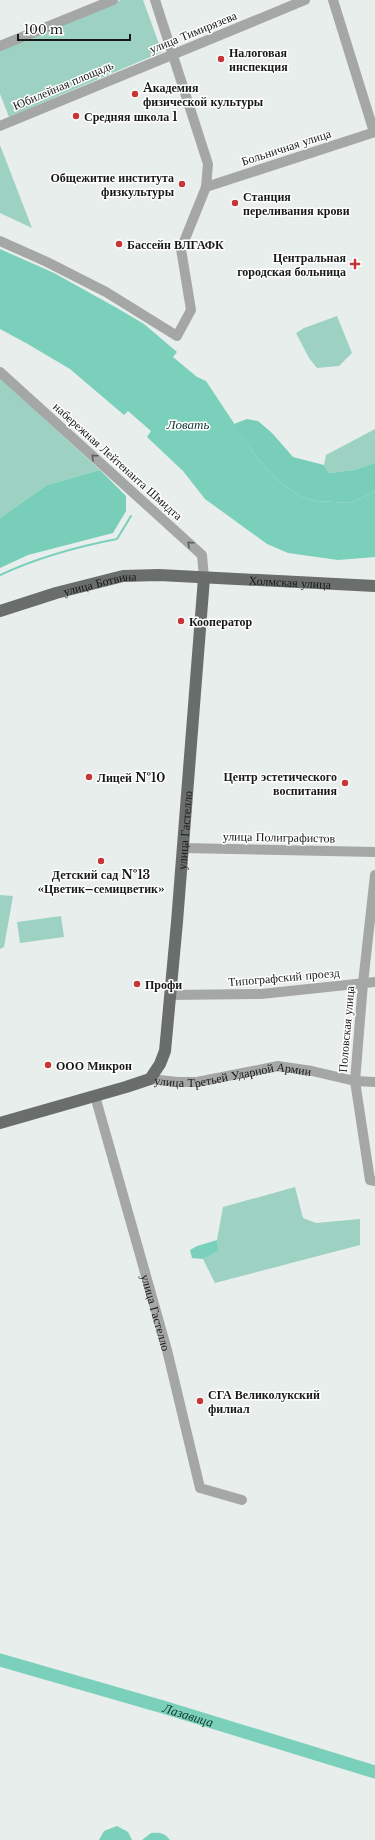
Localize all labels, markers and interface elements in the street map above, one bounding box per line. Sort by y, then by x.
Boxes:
street label: улица Тимирязева [147,7,240,56]
scale bar [18,16,130,42]
text: 100 m [24,22,63,37]
place label: Налоговая инспекция [229,45,288,74]
marker: Налоговая инспекция [216,54,226,64]
street label: Юбилейная площадь [10,57,116,113]
place label: Aкадемия физической культуры [142,80,264,109]
marker: Aкадемия физической культуры [130,89,140,99]
place label: Средняя школа 1 [84,109,178,124]
marker: Средняя школа 1 [71,111,81,121]
street label: Больничная улица [239,125,333,169]
place label: Общежитие института физкультуры [51,170,175,199]
marker: Общежитие института физкультуры [177,179,187,189]
place label: Станция переливания крови [243,189,350,218]
marker: Станция переливания крови [230,198,240,208]
place label: Бассейн ВЛГАФК [127,237,224,252]
marker: Бассейн ВЛГАФК [114,239,124,249]
place label: Центральная городская больница [237,250,346,279]
marker: Центральная городская больница [349,258,361,270]
street label: набережная Лейтенанта Шмидта [50,399,186,524]
water label: Ловать [166,416,209,433]
one-way arrow [91,454,99,461]
one-way arrow [188,542,195,549]
street label: улица Ботвина [62,568,137,598]
street label: Холмская улица [248,572,332,591]
place label: Кооператор [189,614,252,629]
marker: Кооператор [176,616,186,626]
place label: Центр эстетического воспитания [224,769,338,798]
place label: Лицей №10 [97,770,165,785]
marker: Лицей №10 [84,772,94,782]
marker: Центр эстетического воспитания [340,778,350,788]
street label: улица Гастелло [174,790,195,870]
street label: улица Полиграфистов [223,829,336,845]
marker: Детский сад №13 «Цветик–семицветик» [96,856,106,866]
place label: Детский сад №13 «Цветик–семицветик» [37,867,165,896]
street label: Типографский проезд [228,965,340,989]
place label: Профи [145,977,182,992]
marker: Профи [132,979,142,989]
street label: Половская улица [335,984,357,1073]
place label: ООО Микрон [56,1058,132,1073]
street label: улица Третьей Ударной Армии [154,1058,313,1090]
marker: ООО Микрон [43,1060,53,1070]
street label: улица Гастелло [138,1272,174,1353]
place label: СГА Великолукский филиал [208,1387,320,1416]
marker: СГА Великолукский филиал [195,1396,205,1406]
water label: Лазавица [160,1699,216,1731]

